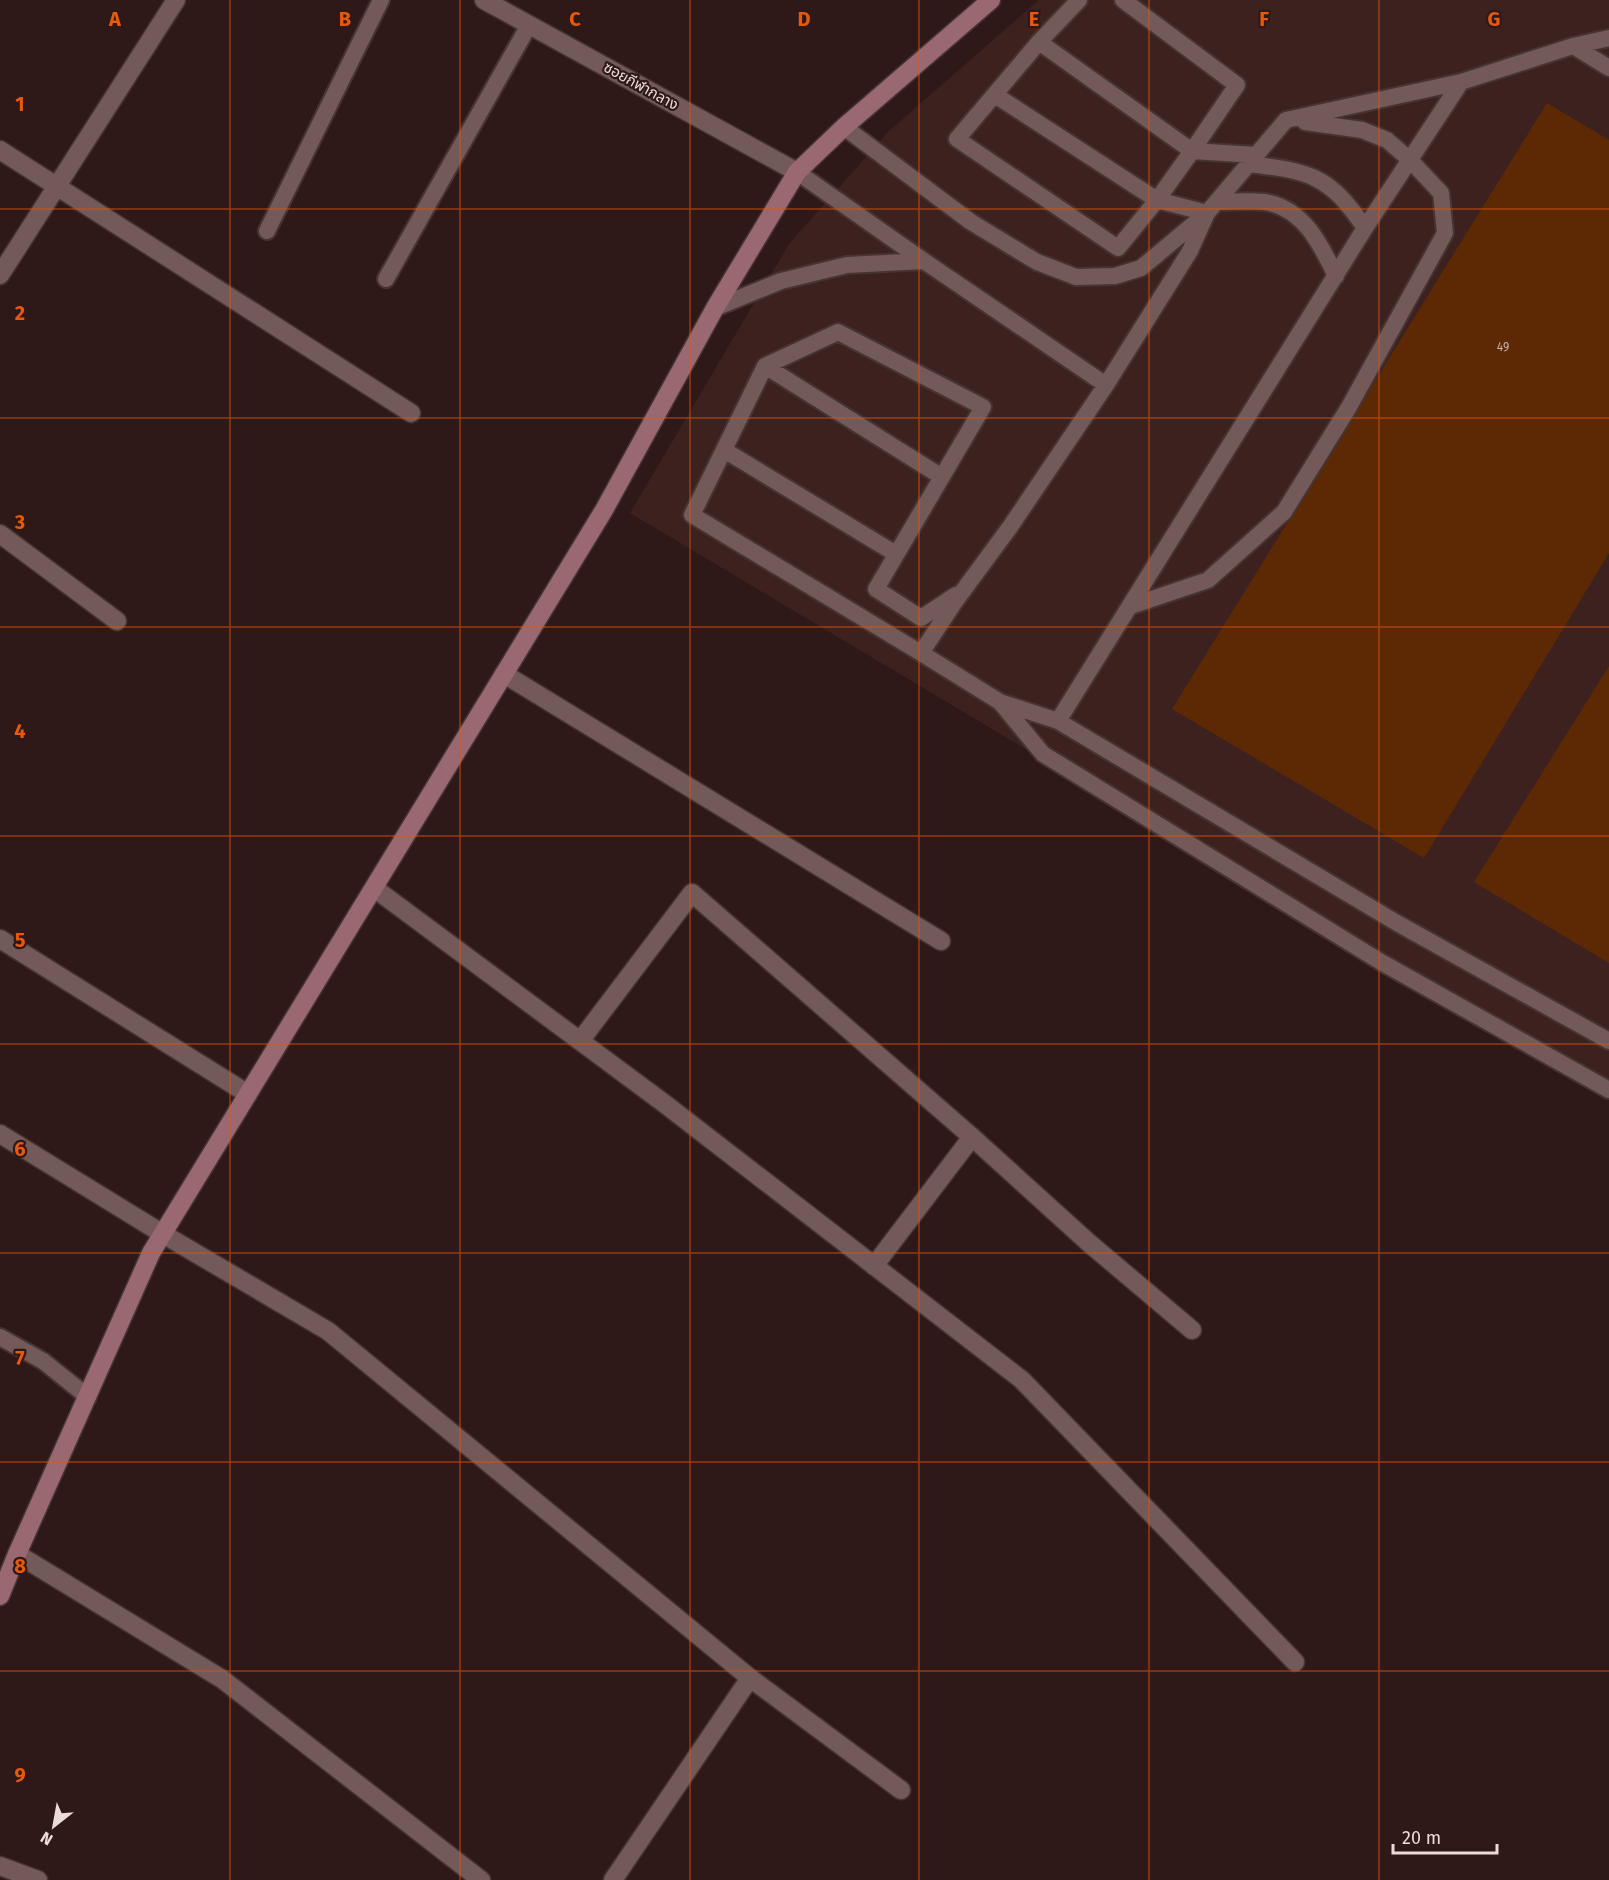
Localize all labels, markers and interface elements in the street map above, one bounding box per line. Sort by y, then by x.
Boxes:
text: A [108,7,122,31]
text: B [339,7,351,31]
text: C [569,7,581,31]
text: D [797,7,811,31]
text: E [1029,7,1039,31]
text: F [1259,7,1269,31]
text: G [1488,7,1500,31]
street label: ซอยกีฬากลาง [600,58,682,114]
text: 1 [15,92,25,116]
text: 2 [15,301,25,325]
house number: 49 [1497,340,1509,354]
text: 3 [14,510,25,534]
text: 4 [14,719,26,743]
text: 5 [15,928,26,952]
text: 6 [14,1137,26,1161]
text: 7 [15,1346,25,1370]
text: 8 [14,1554,26,1578]
text: 9 [14,1763,26,1787]
north arrow [24,1796,84,1856]
scale bar [1393,1817,1496,1855]
text: 20 m [1402,1827,1441,1849]
text: N [37,1828,56,1849]

